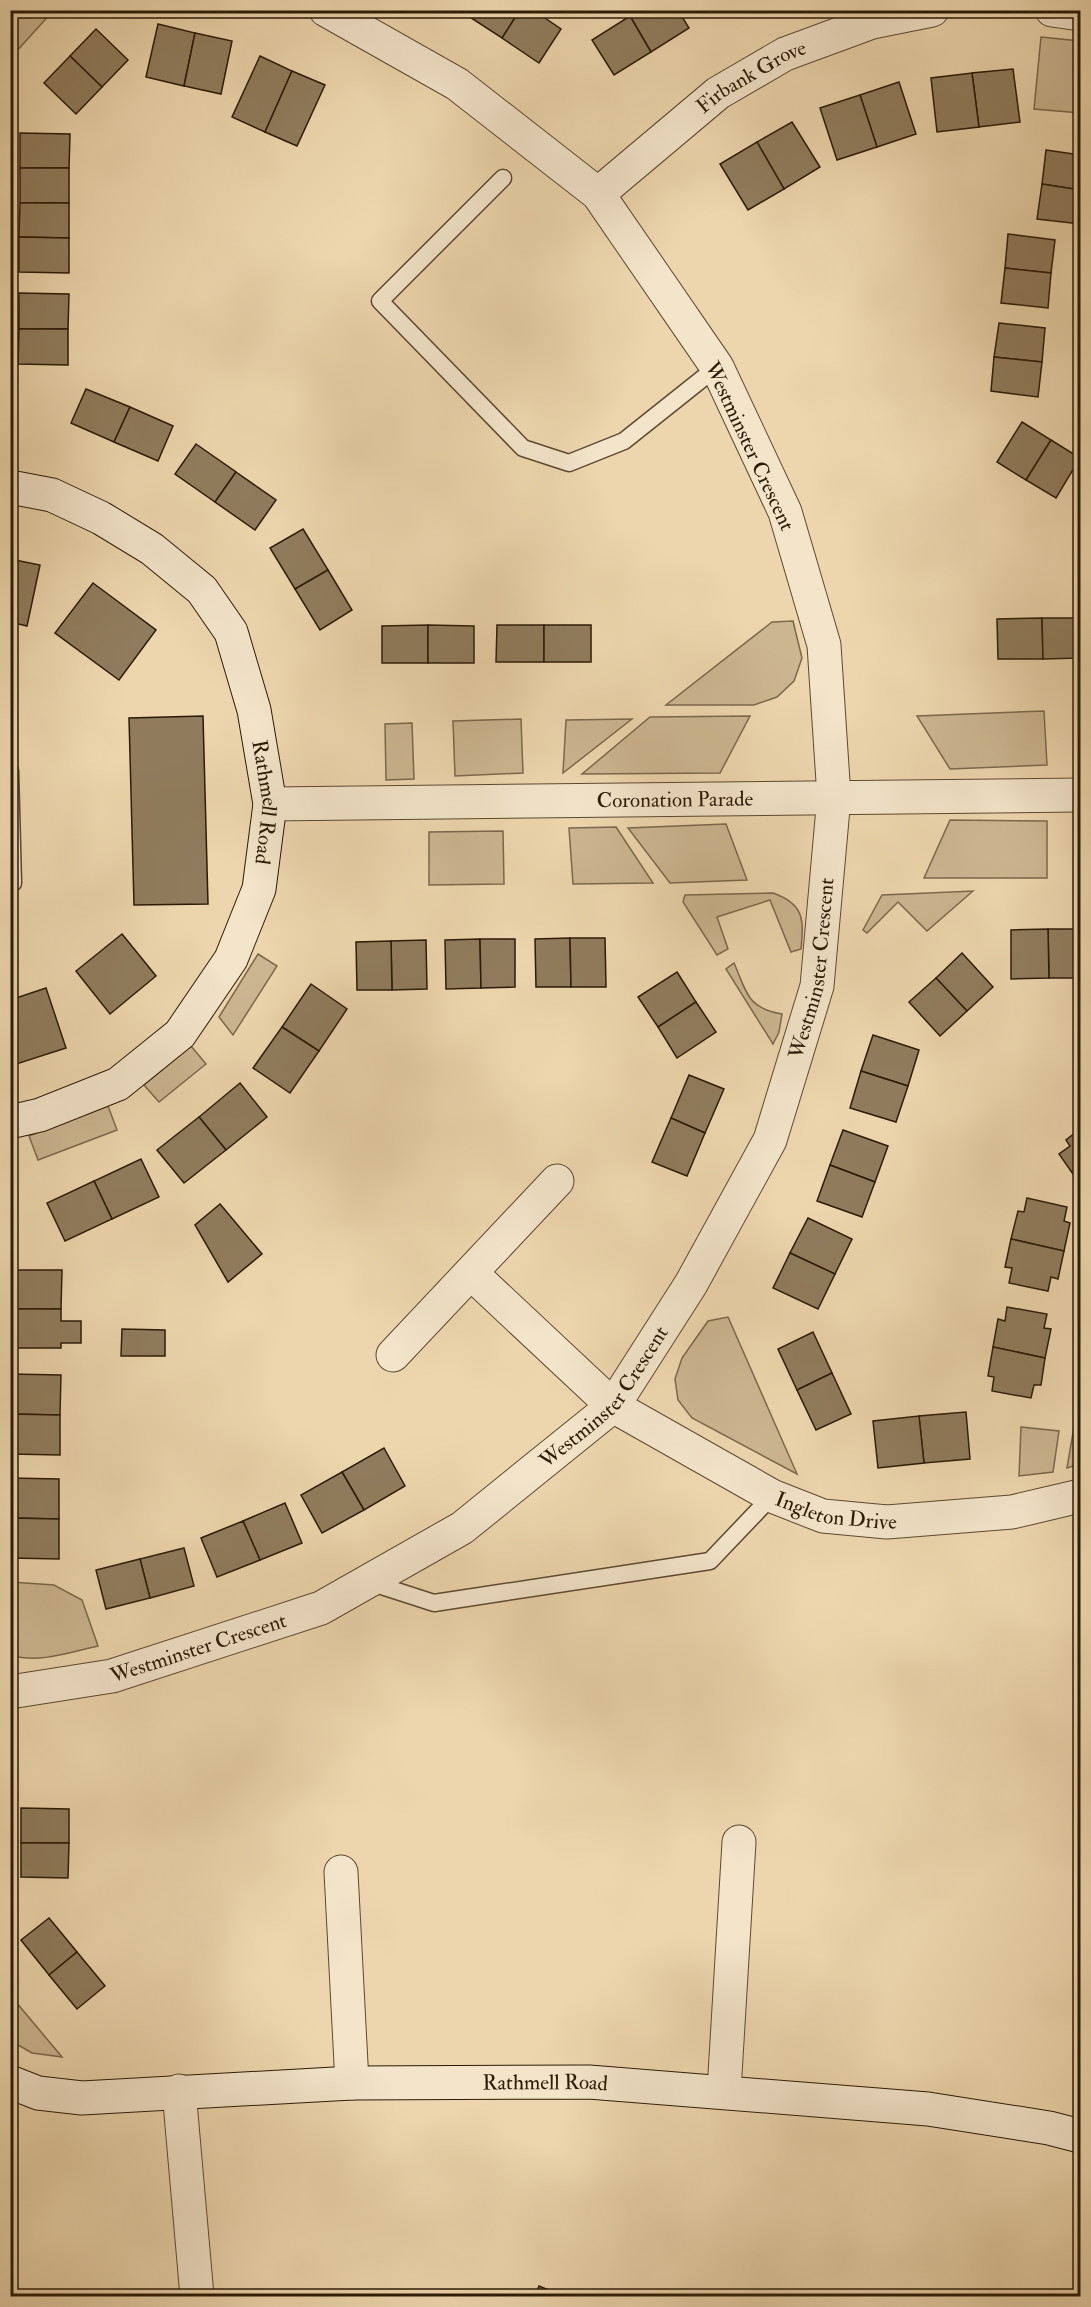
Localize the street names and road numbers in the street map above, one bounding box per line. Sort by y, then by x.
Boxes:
street label: Firbank Grove [691,34,810,120]
street label: Westminster Crescent [698,356,801,535]
street label: Rathmell Road [245,738,283,867]
street label: Coronation Parade [597,786,754,814]
street label: Westminster Crescent [782,877,841,1063]
street label: Westminster Crescent [533,1321,675,1475]
street label: Ingleton Drive [771,1486,898,1536]
street label: Westminster Crescent [106,1607,290,1690]
street label: Rathmell Road [482,2069,610,2098]

